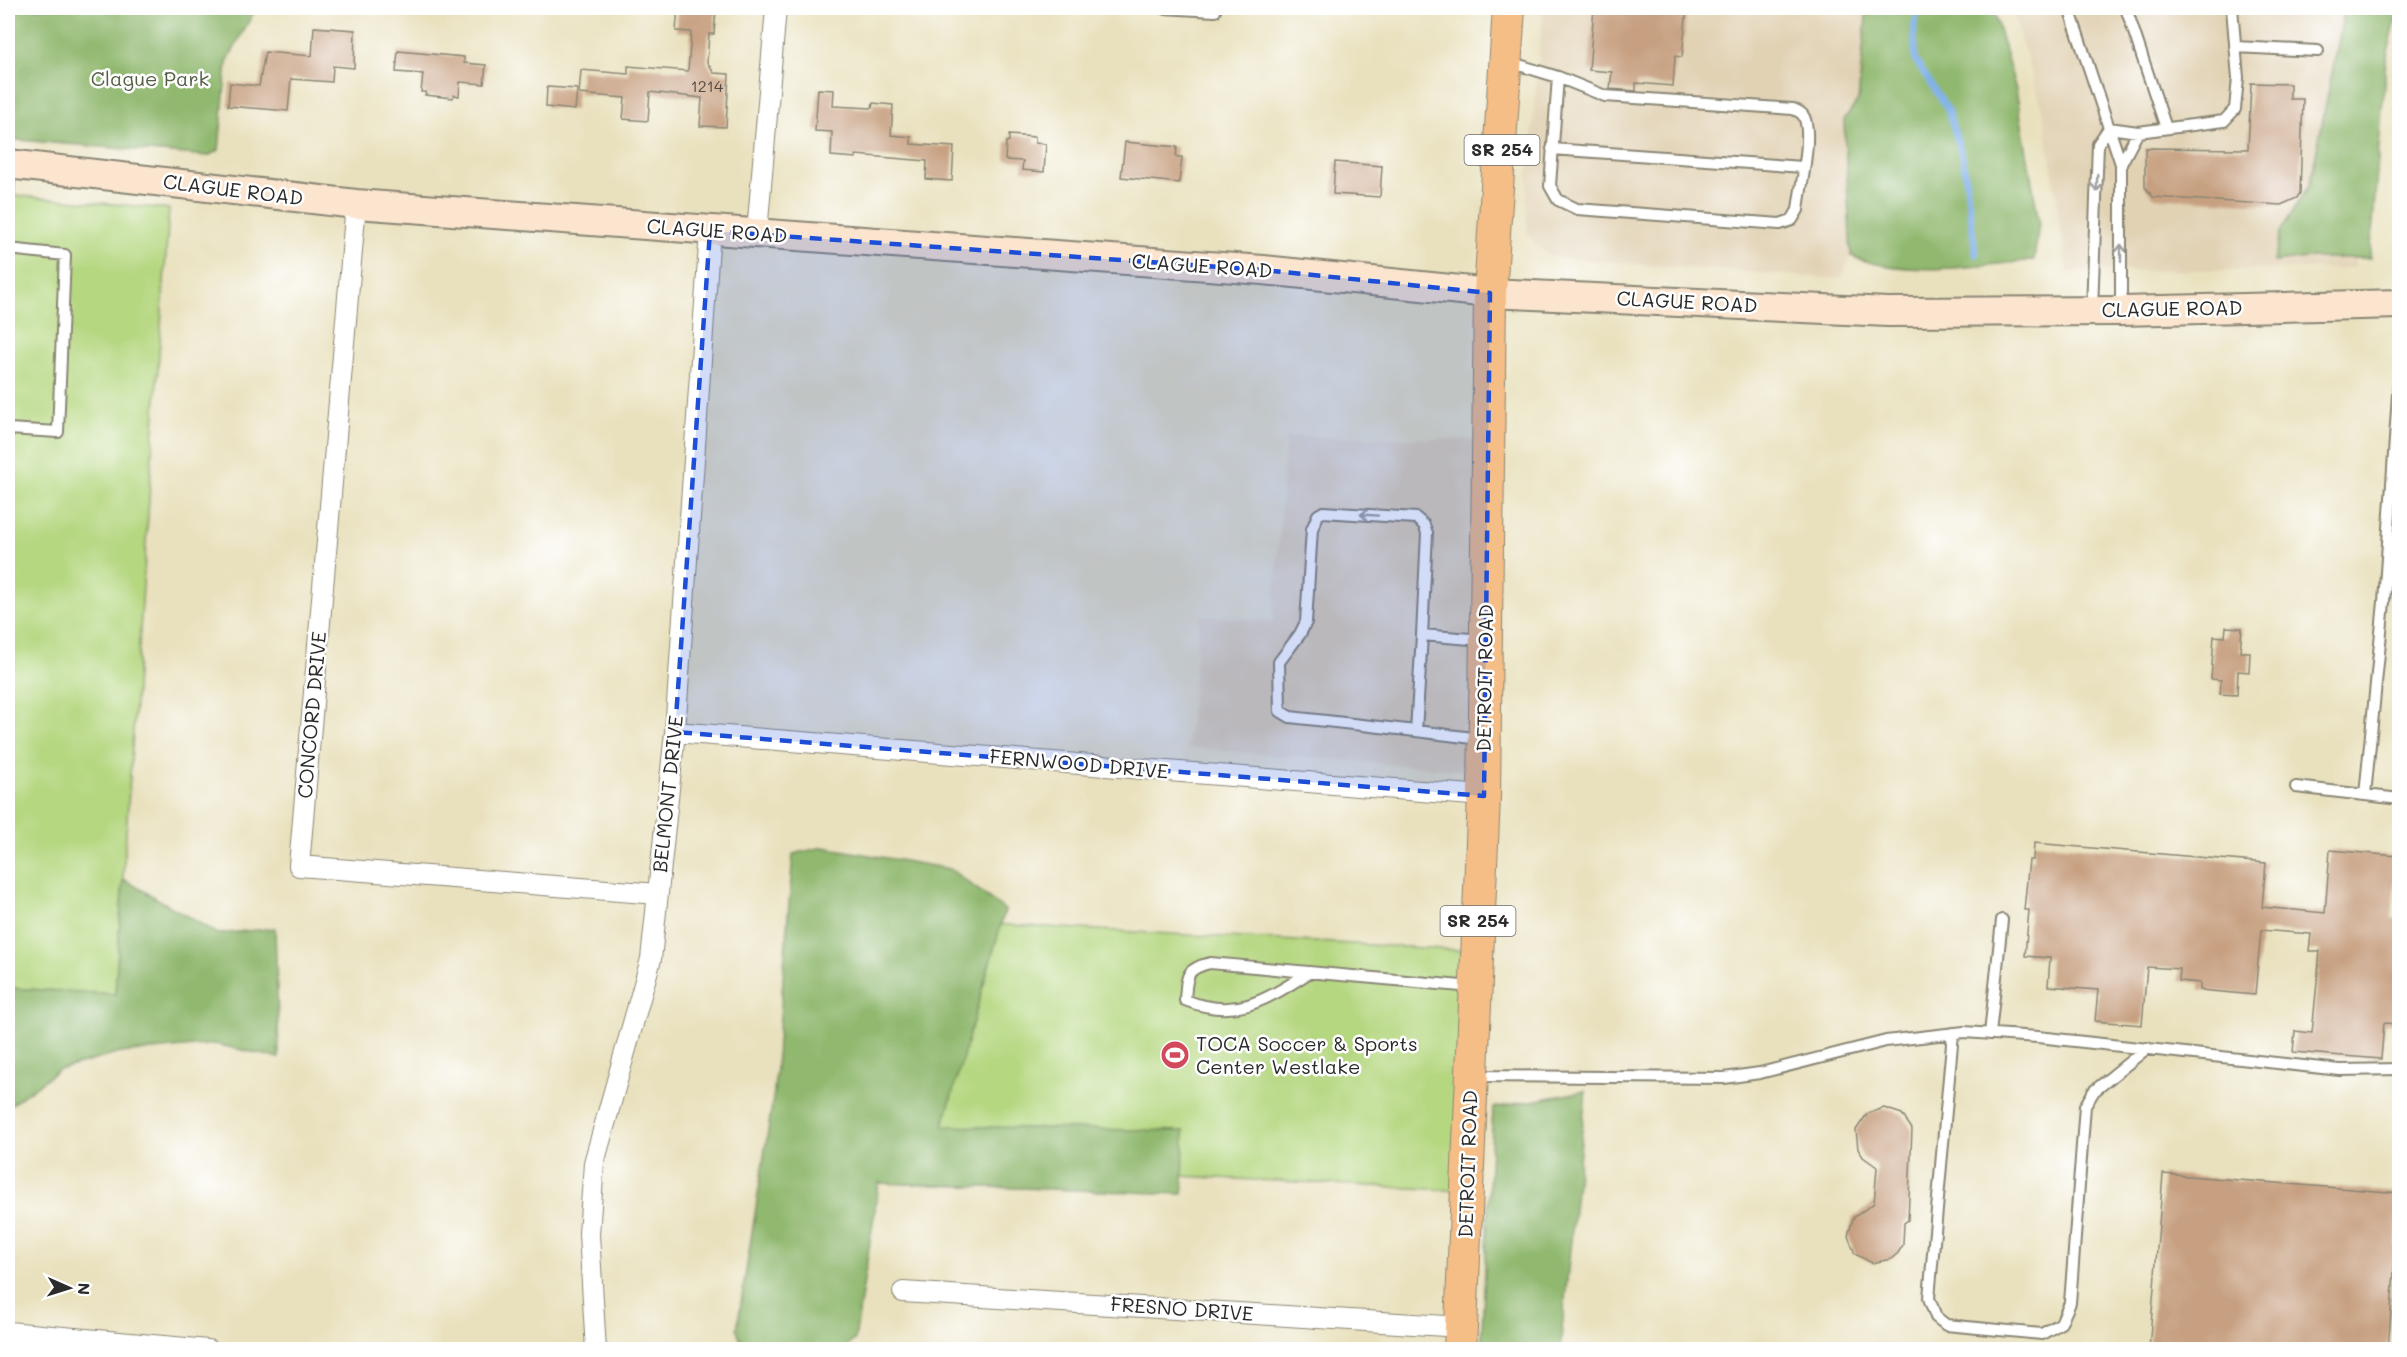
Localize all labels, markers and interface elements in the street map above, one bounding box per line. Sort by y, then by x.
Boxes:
park label: Clague Park [91,65,209,91]
house number: 1214 [691,75,724,96]
road number: SR 254 [1464,135,1540,165]
street label: CLAGUE ROAD [162,168,305,210]
one-way arrow [2091,172,2102,192]
street label: CLAGUE ROAD [646,212,788,248]
one-way arrow [2115,243,2127,263]
street label: CLAGUE ROAD [1131,247,1273,283]
street label: CLAGUE ROAD [1616,284,1758,318]
street label: CLAGUE ROAD [2101,294,2243,322]
one-way arrow [1360,509,1380,520]
street label: DETROIT ROAD [1470,604,1498,752]
street label: CONCORD DRIVE [291,630,331,800]
street label: BELMONT DRIVE [646,714,688,874]
street label: FERNWOOD DRIVE [989,742,1170,784]
road number: SR 254 [1440,906,1516,936]
place label: TOCA Soccer & Sports Center Westlake [1196,1030,1418,1079]
sports icon: TOCA Soccer & Sports Center Westlake [1159,1039,1191,1071]
street label: DETROIT ROAD [1451,1090,1483,1238]
north arrow [39,1258,99,1318]
text: N [74,1282,95,1295]
street label: FRESNO DRIVE [1110,1290,1254,1326]

